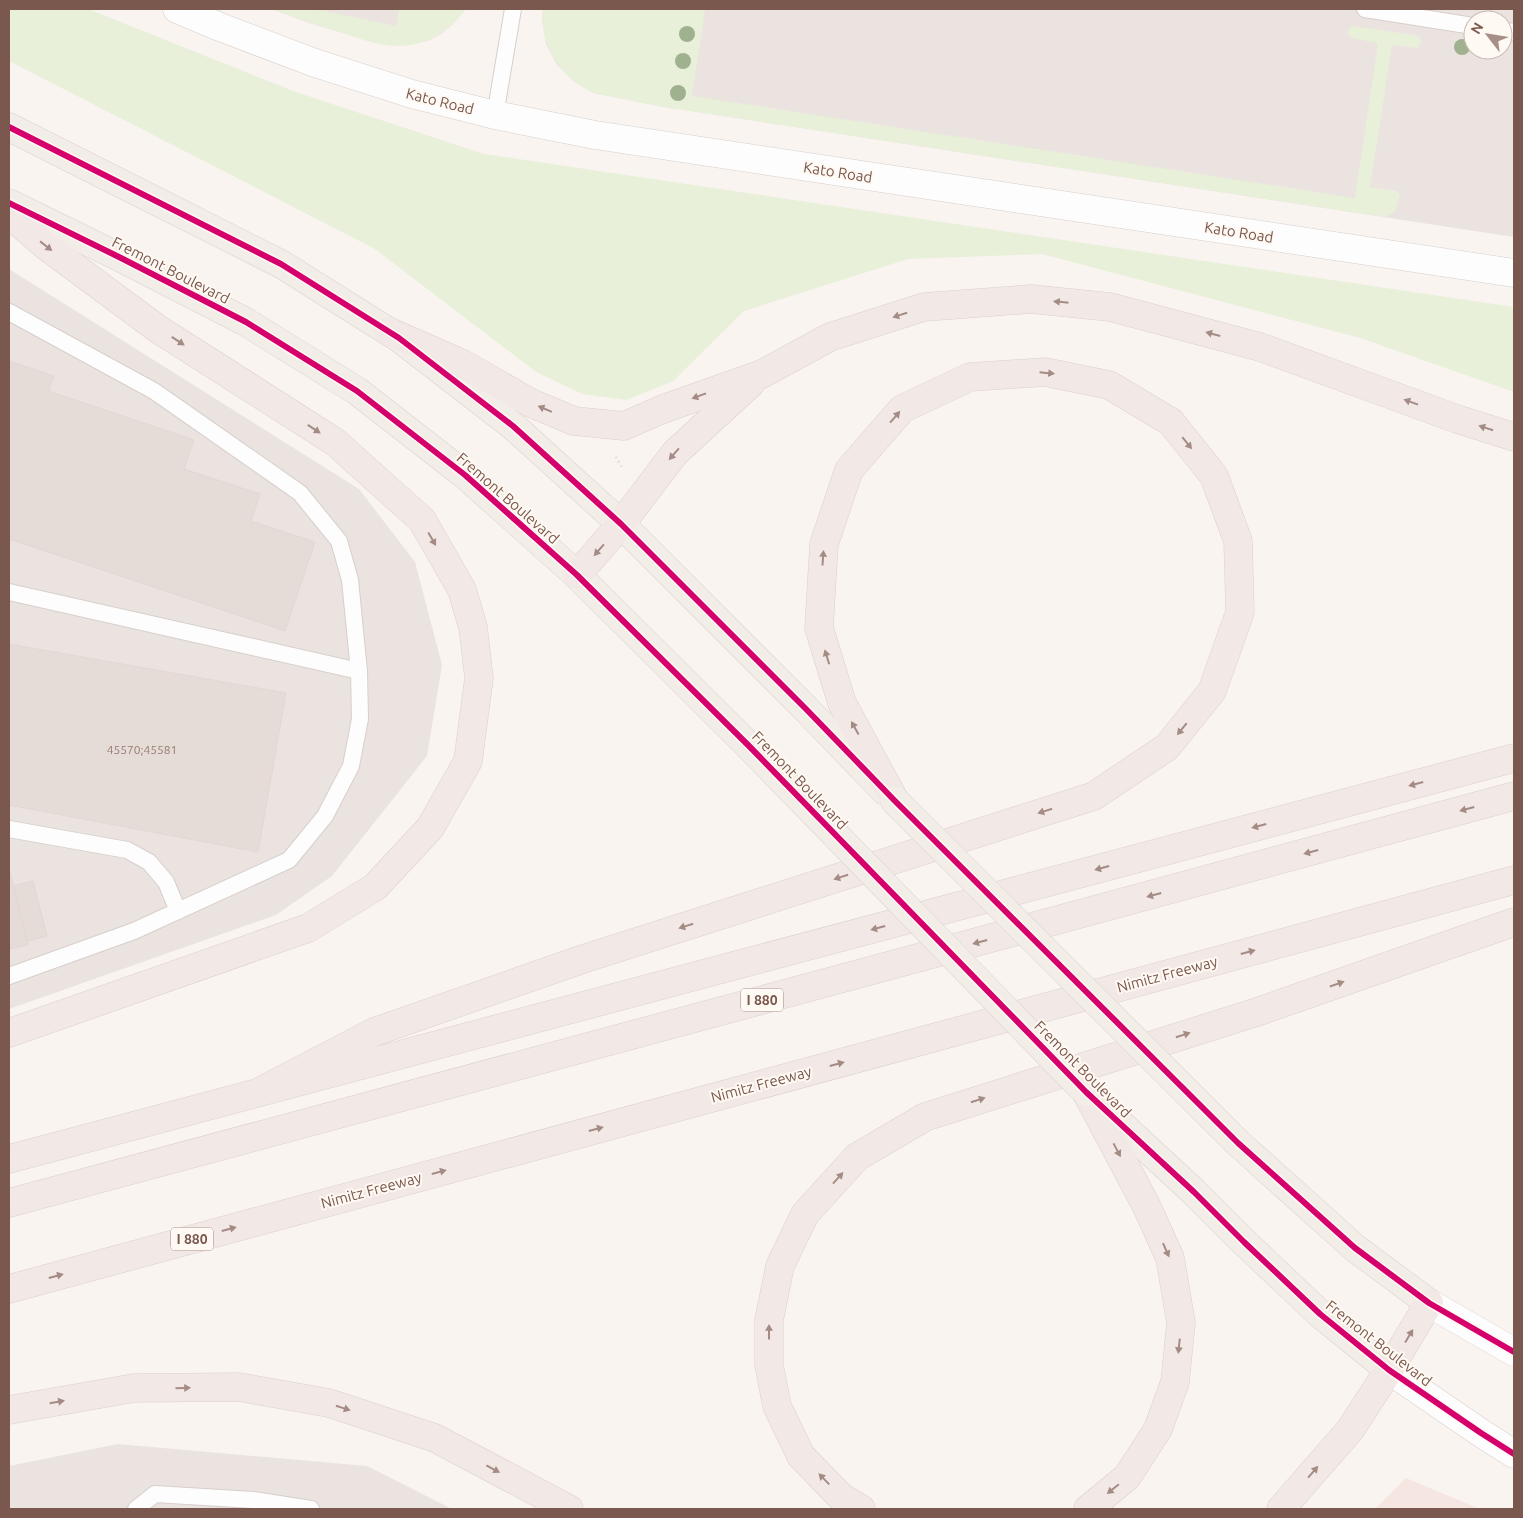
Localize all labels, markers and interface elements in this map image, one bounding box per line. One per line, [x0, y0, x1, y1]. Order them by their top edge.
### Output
north arrow [1463, 10, 1513, 60]
text: N [1467, 20, 1486, 37]
street label: Kato Road [404, 84, 476, 118]
street label: Kato Road [802, 158, 874, 186]
street label: Kato Road [1203, 218, 1275, 246]
street label: Fremont Boulevard [109, 233, 233, 307]
one-way arrow [39, 240, 52, 251]
one-way arrow [1053, 298, 1069, 306]
one-way arrow [893, 311, 908, 319]
one-way arrow [1206, 330, 1221, 338]
one-way arrow [171, 336, 184, 346]
one-way arrow [1039, 369, 1055, 377]
one-way arrow [692, 393, 707, 400]
one-way arrow [1403, 398, 1418, 406]
one-way arrow [538, 404, 552, 412]
one-way arrow [890, 411, 901, 424]
one-way arrow [307, 424, 321, 434]
one-way arrow [1478, 424, 1493, 431]
one-way arrow [1182, 436, 1193, 449]
one-way arrow [669, 448, 680, 461]
street label: Fremont Boulevard [453, 449, 563, 547]
one-way arrow [428, 532, 437, 545]
one-way arrow [594, 544, 605, 556]
one-way arrow [820, 550, 828, 566]
one-way arrow [823, 649, 831, 664]
one-way arrow [851, 720, 859, 735]
one-way arrow [1177, 722, 1187, 736]
street label: Fremont Boulevard [749, 727, 851, 833]
house number: 45570;45581 [107, 743, 177, 756]
one-way arrow [1409, 781, 1424, 789]
one-way arrow [1460, 805, 1475, 813]
one-way arrow [1038, 808, 1053, 815]
one-way arrow [1252, 822, 1267, 830]
one-way arrow [1303, 848, 1318, 856]
one-way arrow [1095, 864, 1110, 872]
one-way arrow [833, 873, 848, 881]
one-way arrow [1146, 891, 1161, 899]
one-way arrow [678, 923, 693, 931]
one-way arrow [870, 924, 885, 932]
one-way arrow [972, 938, 988, 946]
one-way arrow [1240, 948, 1255, 956]
street label: Nimitz Freeway [1115, 952, 1219, 996]
one-way arrow [1330, 980, 1345, 988]
road number: I 880 [741, 988, 783, 1012]
street label: Fremont Boulevard [1031, 1017, 1135, 1121]
one-way arrow [1175, 1031, 1190, 1038]
one-way arrow [830, 1059, 845, 1067]
street label: Nimitz Freeway [709, 1062, 813, 1106]
one-way arrow [971, 1096, 986, 1104]
one-way arrow [589, 1125, 604, 1133]
one-way arrow [1113, 1143, 1121, 1157]
one-way arrow [432, 1167, 447, 1175]
street label: Nimitz Freeway [319, 1168, 423, 1212]
one-way arrow [832, 1172, 844, 1184]
one-way arrow [222, 1225, 237, 1233]
road number: I 880 [171, 1228, 213, 1250]
one-way arrow [1163, 1243, 1171, 1257]
one-way arrow [48, 1272, 63, 1280]
street label: Fremont Boulevard [1323, 1296, 1435, 1390]
one-way arrow [765, 1324, 773, 1340]
one-way arrow [1405, 1330, 1414, 1343]
one-way arrow [1175, 1338, 1183, 1354]
one-way arrow [175, 1383, 191, 1391]
one-way arrow [49, 1397, 65, 1405]
one-way arrow [336, 1405, 351, 1412]
one-way arrow [486, 1465, 501, 1473]
one-way arrow [1307, 1467, 1319, 1479]
one-way arrow [818, 1473, 830, 1485]
one-way arrow [1107, 1484, 1120, 1495]

